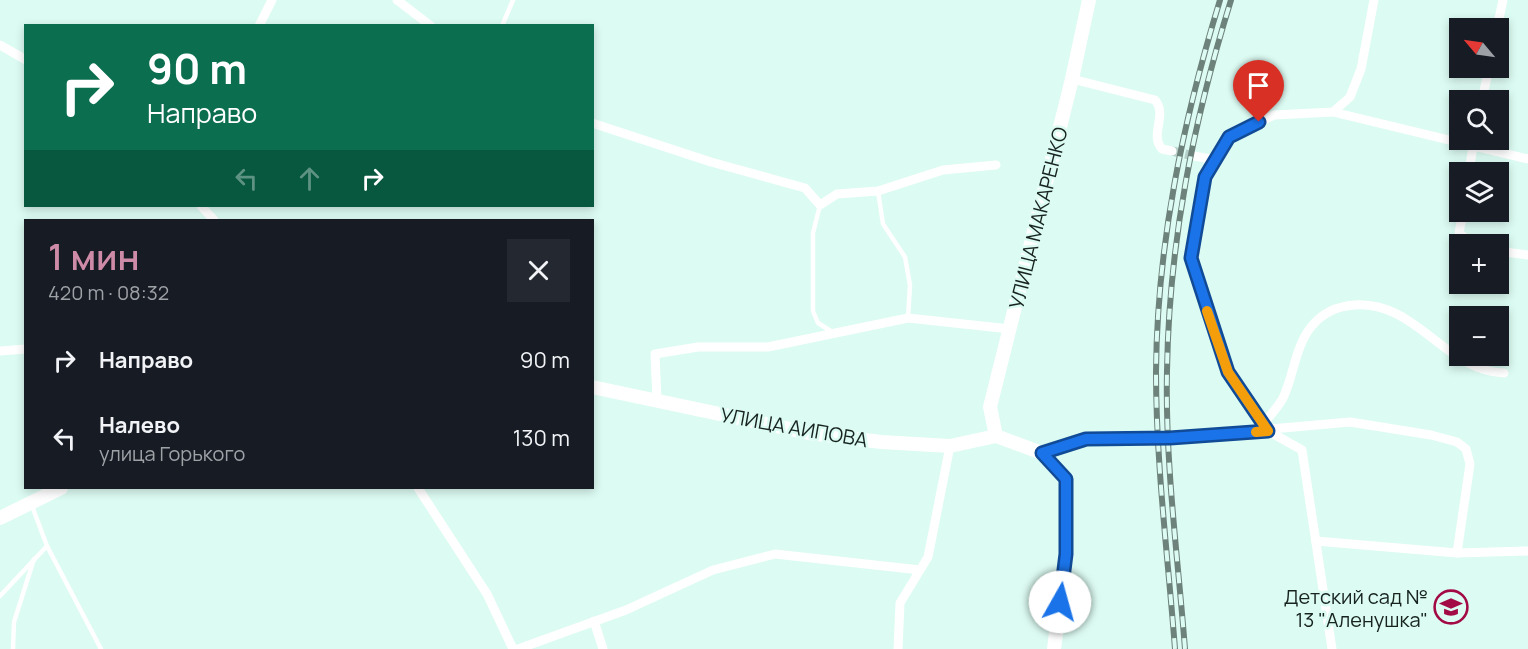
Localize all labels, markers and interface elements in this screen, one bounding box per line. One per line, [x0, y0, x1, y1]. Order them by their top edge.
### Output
north arrow [1449, 18, 1509, 78]
map controls [1449, 18, 1509, 366]
text: 90 m [147, 39, 247, 97]
icon: right [48, 48, 126, 126]
pin [1233, 60, 1284, 122]
icon: arrive [1242, 69, 1275, 102]
button: search [1449, 90, 1509, 150]
text: Направо [147, 94, 257, 131]
street label: УЛИЦА МАКАРЕНКО [1002, 124, 1074, 312]
icon: left [230, 162, 263, 195]
icon: ahead [293, 162, 326, 195]
icon: right [356, 162, 389, 195]
button: layers [1449, 162, 1509, 222]
text: 1 мин [48, 232, 140, 281]
button: + [1449, 234, 1509, 294]
button: close [507, 239, 570, 302]
text: 420 m · 08:32 [48, 279, 169, 306]
button: − [1449, 306, 1509, 366]
icon: right [48, 344, 81, 377]
text: Направо [99, 345, 193, 375]
text: 90 m [520, 345, 570, 375]
street label: УЛИЦА АИПОВА [718, 401, 870, 453]
text: Налево [99, 410, 180, 440]
icon: left [48, 422, 81, 455]
text: 130 m [513, 423, 570, 453]
text: улица Горького [99, 440, 245, 467]
position arrow [1028, 570, 1092, 634]
place label: Детский сад № 13 "Аленушка" [1284, 583, 1428, 633]
school or university icon: Детский сад № 13 "Аленушка" [1433, 589, 1469, 625]

